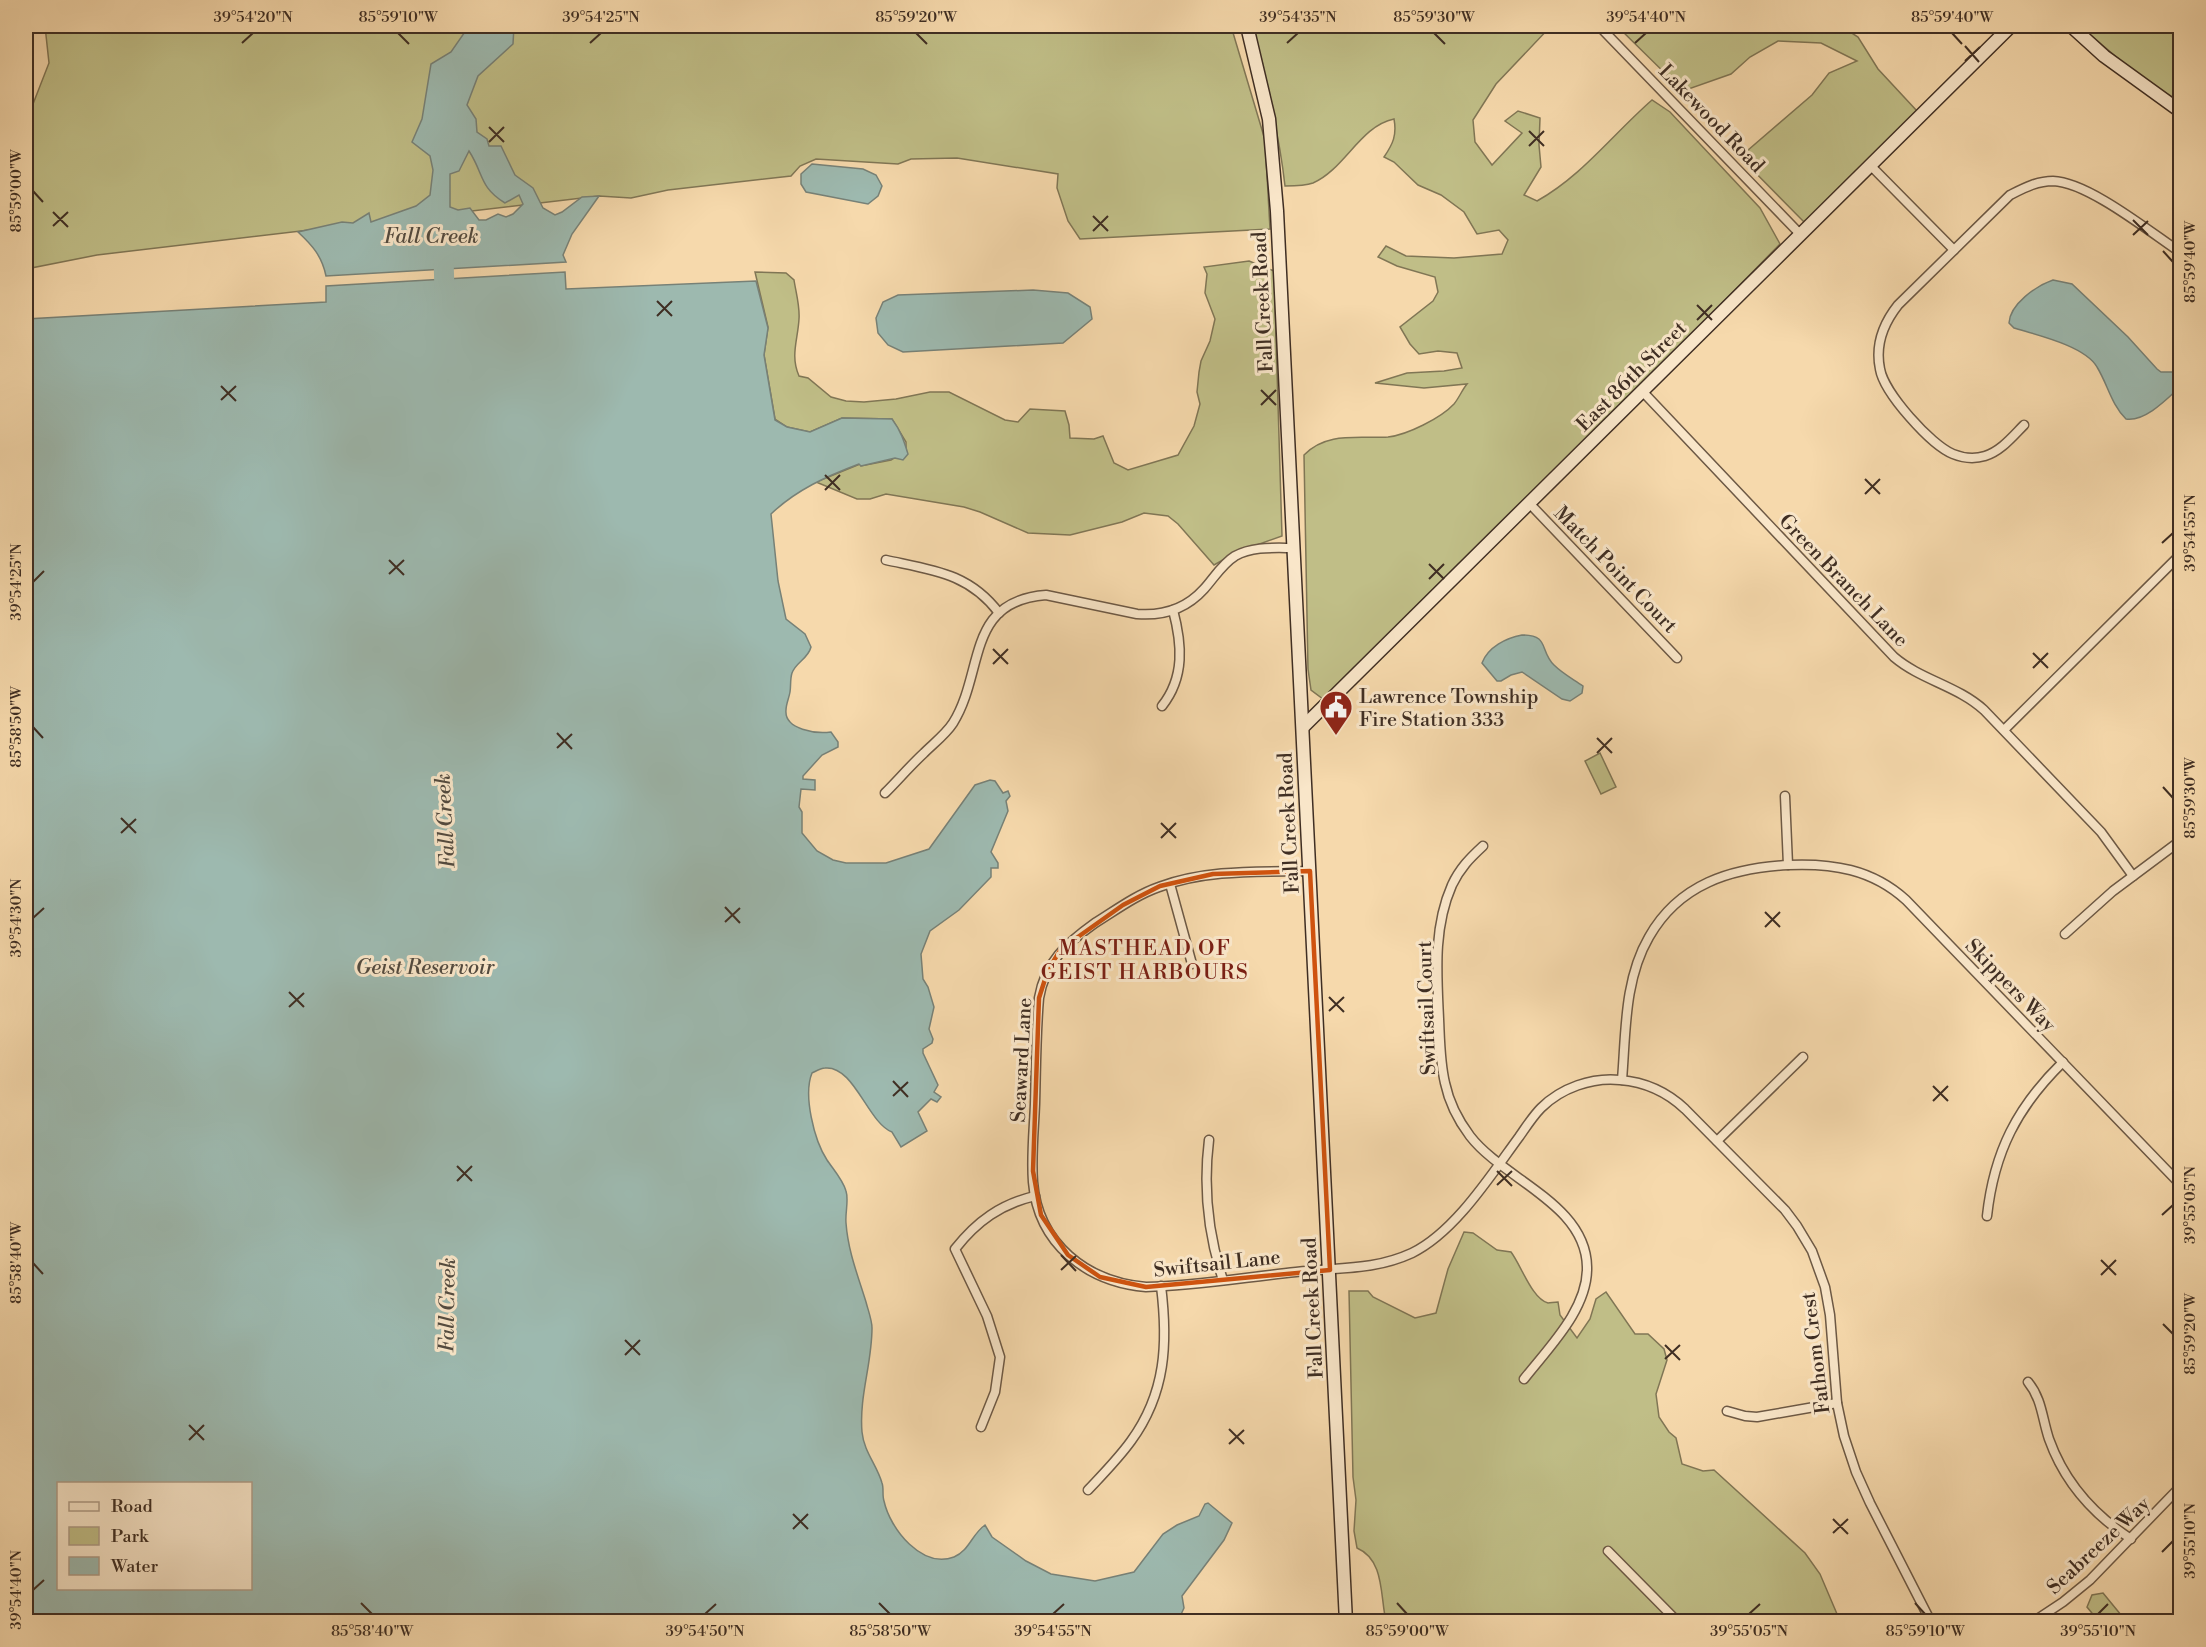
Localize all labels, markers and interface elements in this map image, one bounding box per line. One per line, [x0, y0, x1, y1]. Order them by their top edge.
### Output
text: 39°54'20"N [213, 8, 293, 27]
text: 85°59'10"W [358, 8, 438, 27]
text: 39°54'25"N [562, 8, 640, 27]
text: 85°59'20"W [875, 8, 957, 27]
text: 39°54'35"N [1259, 8, 1337, 27]
text: 85°59'30"W [1393, 8, 1475, 27]
text: 39°54'40"N [1606, 8, 1686, 27]
text: 85°59'40"W [1911, 8, 1993, 27]
street label: Lakewood Road [1653, 59, 1770, 179]
text: 85°59'00"W [7, 149, 26, 233]
text: 85°59'40"W [2181, 221, 2200, 303]
water label: Fall Creek [384, 224, 478, 250]
street label: Fall Creek Road [1247, 230, 1280, 373]
street label: East 86th Street [1572, 317, 1693, 438]
text: 39°54'55"N [2181, 494, 2200, 572]
street label: Match Point Court [1548, 501, 1682, 639]
street label: Green Branch Lane [1773, 509, 1913, 653]
text: 39°54'25"N [7, 543, 26, 621]
place label: Lawrence Township Fire Station 333 [1359, 685, 1538, 733]
text: 85°58'50"W [7, 686, 26, 768]
public building icon: Lawrence Township Fire Station 333 [1318, 689, 1354, 736]
street label: Fall Creek Road [1273, 751, 1306, 894]
text: 85°59'30"W [2181, 757, 2200, 839]
water label: Fall Creek [431, 773, 461, 869]
text: 39°54'30"N [7, 879, 26, 957]
street label: Skippers Way [1959, 934, 2061, 1038]
district label: MASTHEAD OF GEIST HARBOURS [1041, 936, 1249, 986]
street label: Swiftsail Court [1413, 940, 1442, 1076]
water label: Geist Reservoir [355, 955, 496, 981]
street label: Seaward Lane [1007, 997, 1038, 1123]
text: 39°55'05"N [2181, 1166, 2200, 1244]
text: 85°58'40"W [7, 1222, 26, 1304]
street label: Fall Creek Road [1297, 1236, 1330, 1379]
street label: Swiftsail Lane [1152, 1245, 1282, 1284]
water label: Fall Creek [434, 1257, 462, 1353]
street label: Fathom Crest [1797, 1291, 1836, 1415]
text: 85°59'20"W [2181, 1293, 2200, 1375]
legend [57, 1482, 252, 1590]
street label: Seabreeze Way [2042, 1492, 2156, 1600]
text: Road [111, 1495, 154, 1518]
text: 39°55'10"N [2181, 1503, 2200, 1579]
text: Park [111, 1525, 150, 1548]
text: 39°54'40"N [7, 1550, 26, 1630]
text: Water [110, 1555, 159, 1578]
text: 85°58'40"W [331, 1622, 413, 1641]
text: 39°54'50"N [666, 1622, 744, 1641]
text: 85°58'50"W [849, 1622, 931, 1641]
text: 39°54'55"N [1014, 1622, 1092, 1641]
text: 85°59'00"W [1365, 1622, 1449, 1641]
text: 39°55'05"N [1710, 1622, 1788, 1641]
text: 85°59'10"W [1885, 1622, 1965, 1641]
text: 39°55'10"N [2060, 1622, 2136, 1641]

